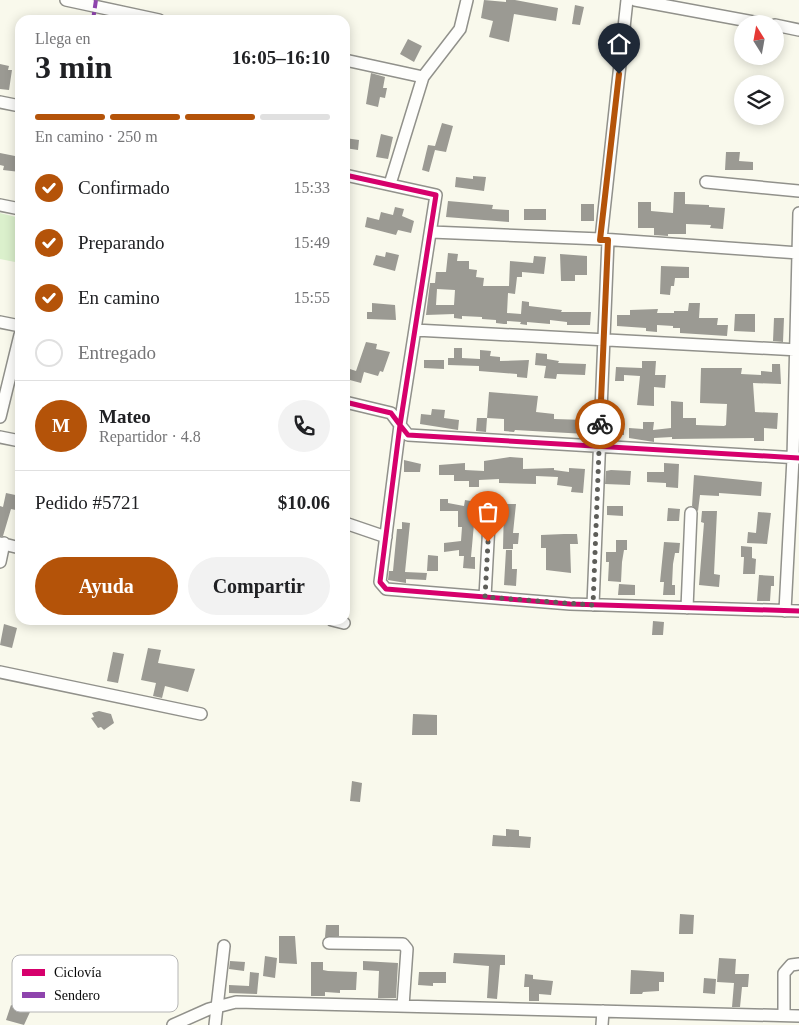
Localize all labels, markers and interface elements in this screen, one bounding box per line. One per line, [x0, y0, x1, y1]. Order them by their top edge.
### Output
north arrow [734, 15, 784, 65]
map controls [734, 15, 784, 125]
pin [598, 23, 640, 74]
text: Llega en [35, 30, 91, 47]
icon: home [605, 30, 633, 58]
text: 16:05–16:10 [232, 47, 330, 68]
text: 3 min [35, 49, 112, 85]
button: layers [734, 75, 784, 125]
text: En camino · 250 m [35, 128, 158, 145]
icon: check [35, 174, 63, 202]
text: Confirmado [78, 177, 170, 198]
text: 15:33 [294, 179, 330, 196]
icon: check [35, 229, 63, 257]
text: Preparando [78, 232, 165, 253]
text: 15:49 [294, 234, 330, 251]
icon: check [35, 284, 63, 312]
text: En camino [78, 287, 160, 308]
text: 15:55 [294, 289, 330, 306]
text: Entregado [78, 342, 156, 363]
courier [575, 399, 625, 449]
button: phone [278, 400, 330, 452]
text: Mateo [99, 406, 151, 427]
icon: bike [586, 410, 614, 438]
text: M [52, 415, 70, 436]
text: Repartidor · 4.8 [99, 428, 201, 445]
pin [467, 491, 509, 542]
text: Pedido #5721 [35, 492, 140, 513]
text: $10.06 [278, 492, 330, 513]
icon: bag [474, 498, 502, 526]
button: Ayuda [35, 557, 178, 615]
button: Compartir [188, 557, 330, 615]
legend [12, 955, 178, 1012]
text: Ciclovía [54, 965, 102, 980]
text: Sendero [54, 988, 100, 1003]

